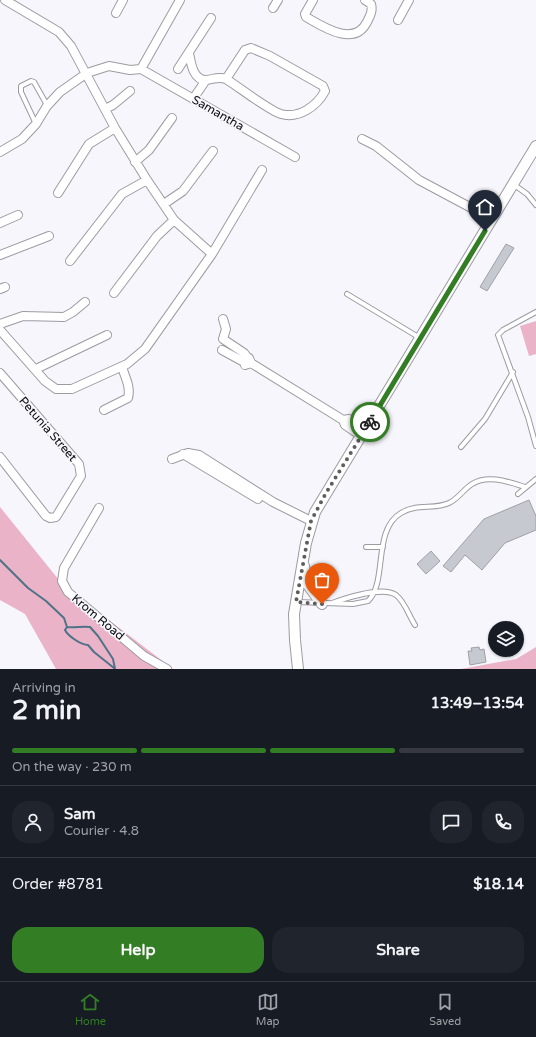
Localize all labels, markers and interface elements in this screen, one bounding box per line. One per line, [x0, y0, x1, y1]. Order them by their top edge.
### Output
street label: Samantha [190, 93, 246, 133]
pin [468, 190, 502, 231]
icon: home [474, 196, 496, 218]
street label: Petunia Street [16, 394, 80, 464]
courier [350, 402, 390, 442]
icon: bike [359, 411, 381, 433]
pin [305, 563, 339, 604]
icon: bag [311, 569, 333, 591]
street label: Krom Road [69, 591, 127, 643]
map controls [488, 621, 524, 657]
button: layers [488, 621, 524, 657]
text: Arriving in [12, 680, 76, 696]
text: 13:49–13:54 [431, 694, 524, 712]
text: 2 min [12, 695, 81, 726]
text: On the way · 230 m [12, 759, 132, 775]
button: person [12, 801, 54, 843]
button: chat [430, 801, 472, 843]
button: phone [482, 801, 524, 843]
text: Sam [64, 805, 95, 823]
text: Courier · 4.8 [64, 823, 139, 839]
text: Order #8781 [12, 875, 104, 893]
text: $18.14 [473, 875, 524, 893]
button: Help [12, 927, 264, 973]
button: Share [272, 927, 524, 973]
tab: Home [75, 991, 106, 1028]
tab: Map [256, 991, 280, 1028]
tab: Saved [429, 991, 461, 1028]

